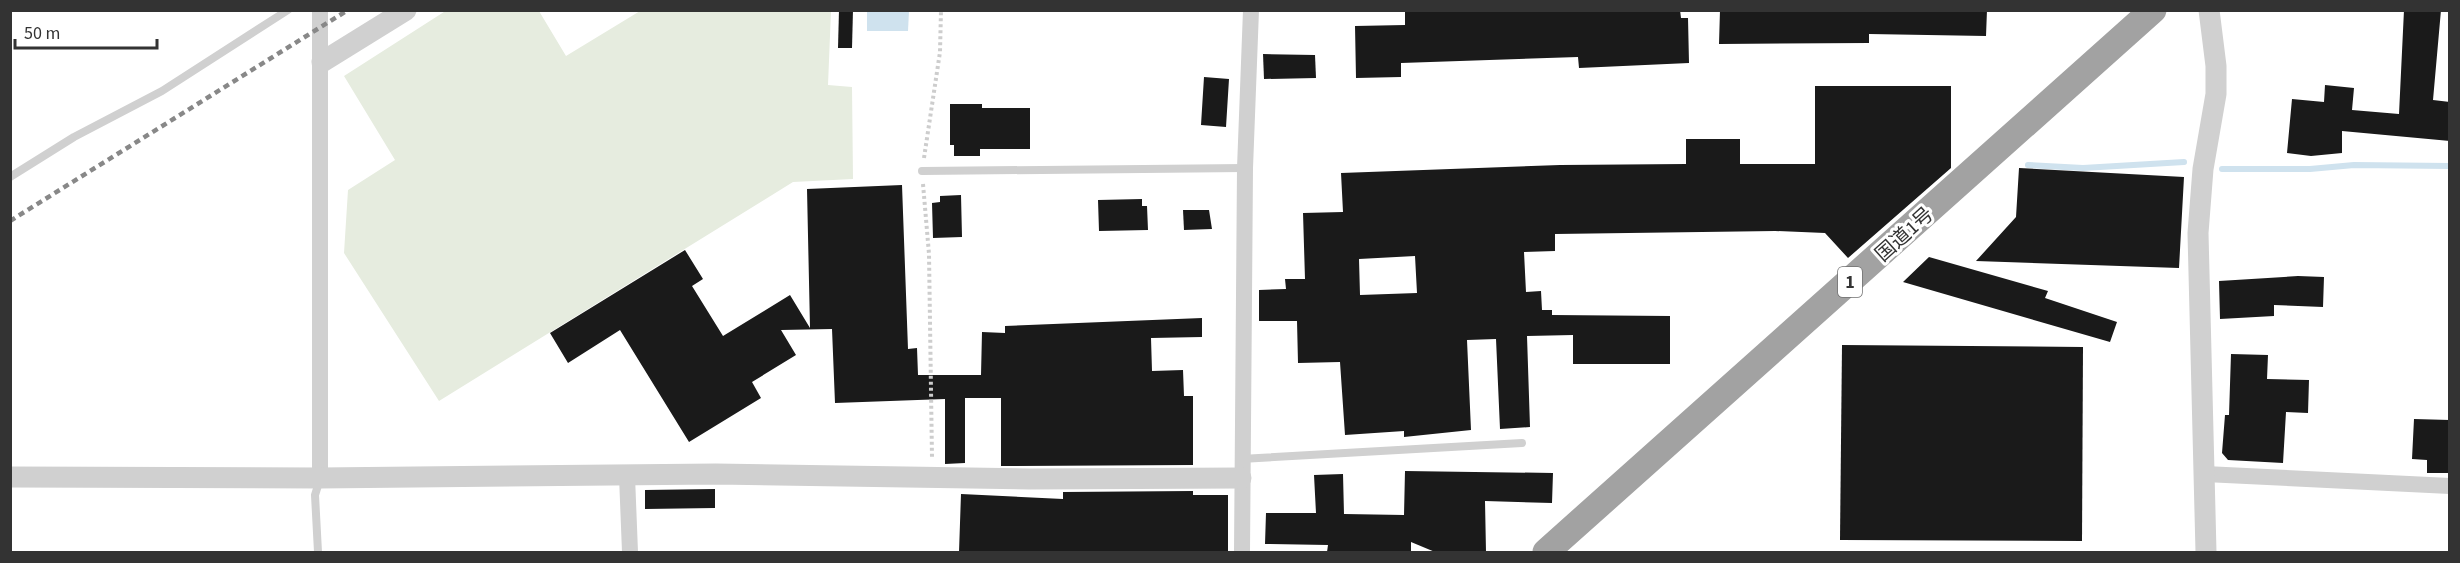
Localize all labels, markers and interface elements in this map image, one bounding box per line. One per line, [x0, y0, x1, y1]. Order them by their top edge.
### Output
scale bar [15, 12, 158, 50]
text: 50 m [24, 21, 60, 46]
street label: 国道1号 [1869, 201, 1940, 269]
road number: 1 [1838, 267, 1862, 297]

